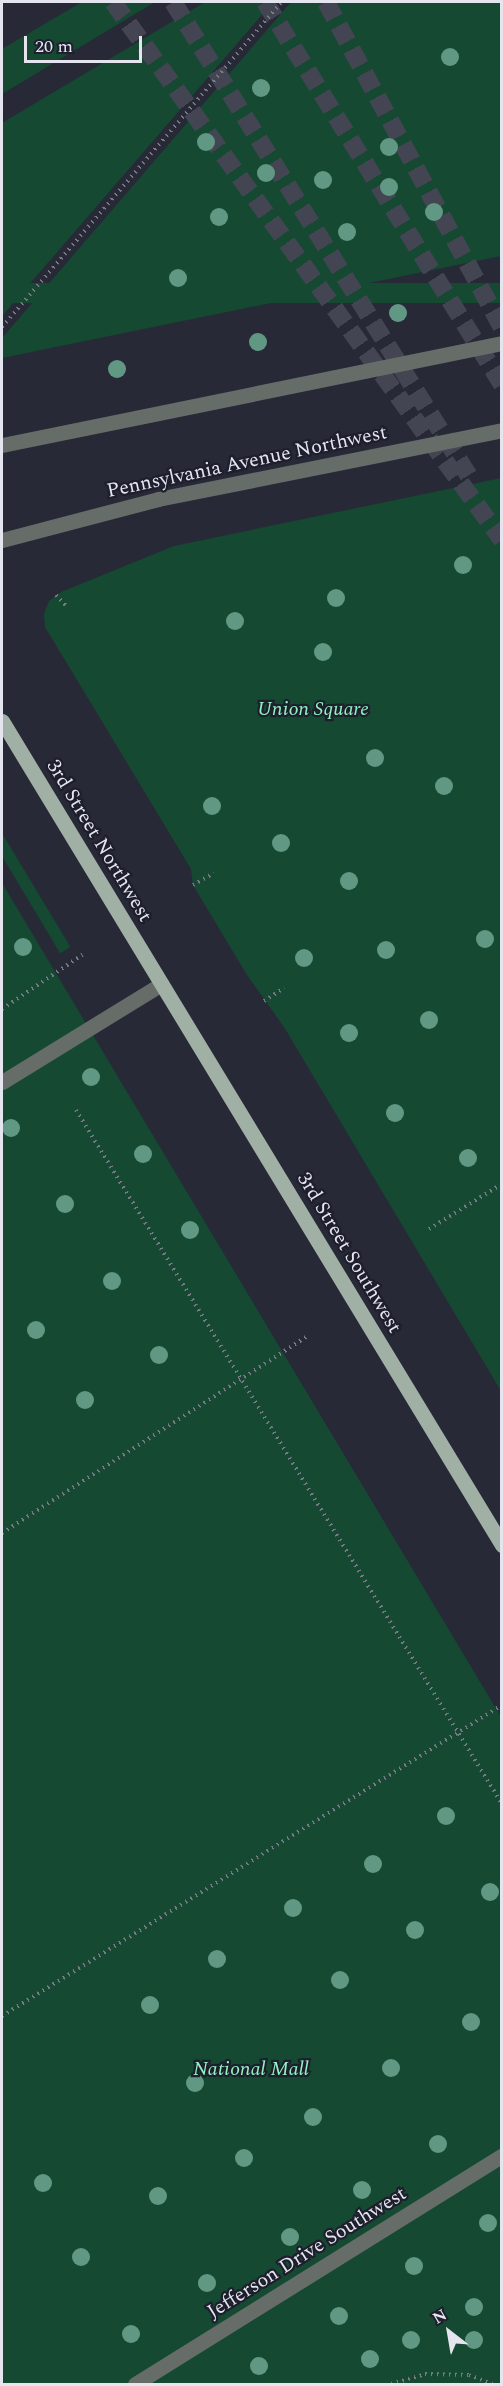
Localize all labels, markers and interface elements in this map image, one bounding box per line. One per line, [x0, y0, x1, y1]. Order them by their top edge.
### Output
scale bar [27, 24, 146, 62]
text: 20 m [35, 33, 73, 60]
street label: Pennsylvania Avenue Northwest [105, 421, 389, 503]
park label: Union Square [257, 697, 369, 721]
street label: 3rd Street Northwest [41, 755, 157, 927]
street label: 3rd Street Southwest [291, 1168, 407, 1338]
park label: National Mall [193, 2057, 309, 2081]
street label: Jefferson Drive Southwest [203, 2182, 411, 2324]
north arrow [419, 2302, 479, 2362]
text: N [428, 2303, 452, 2330]

